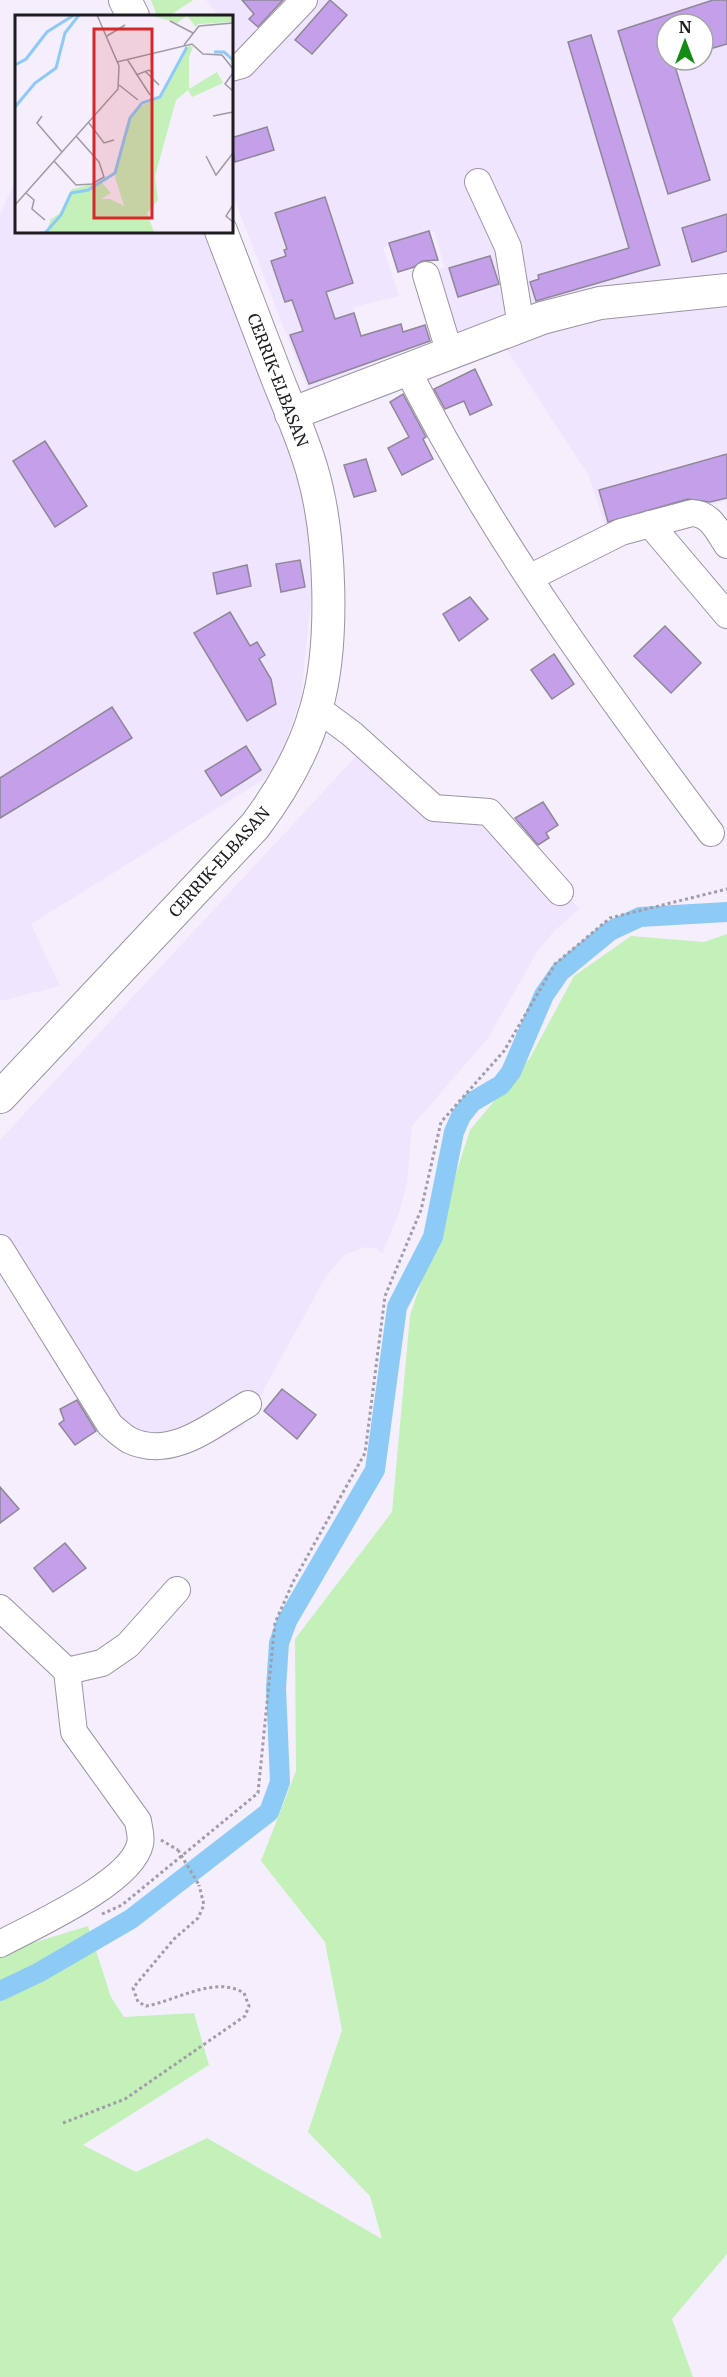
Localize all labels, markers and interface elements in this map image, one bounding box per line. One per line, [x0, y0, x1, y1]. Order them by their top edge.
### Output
north arrow [655, 12, 715, 72]
inset map [15, 15, 232, 232]
text: N [679, 17, 692, 37]
street label: CERRIK-ELBASAN [243, 311, 313, 450]
street label: CERRIK-ELBASAN [164, 802, 274, 921]

